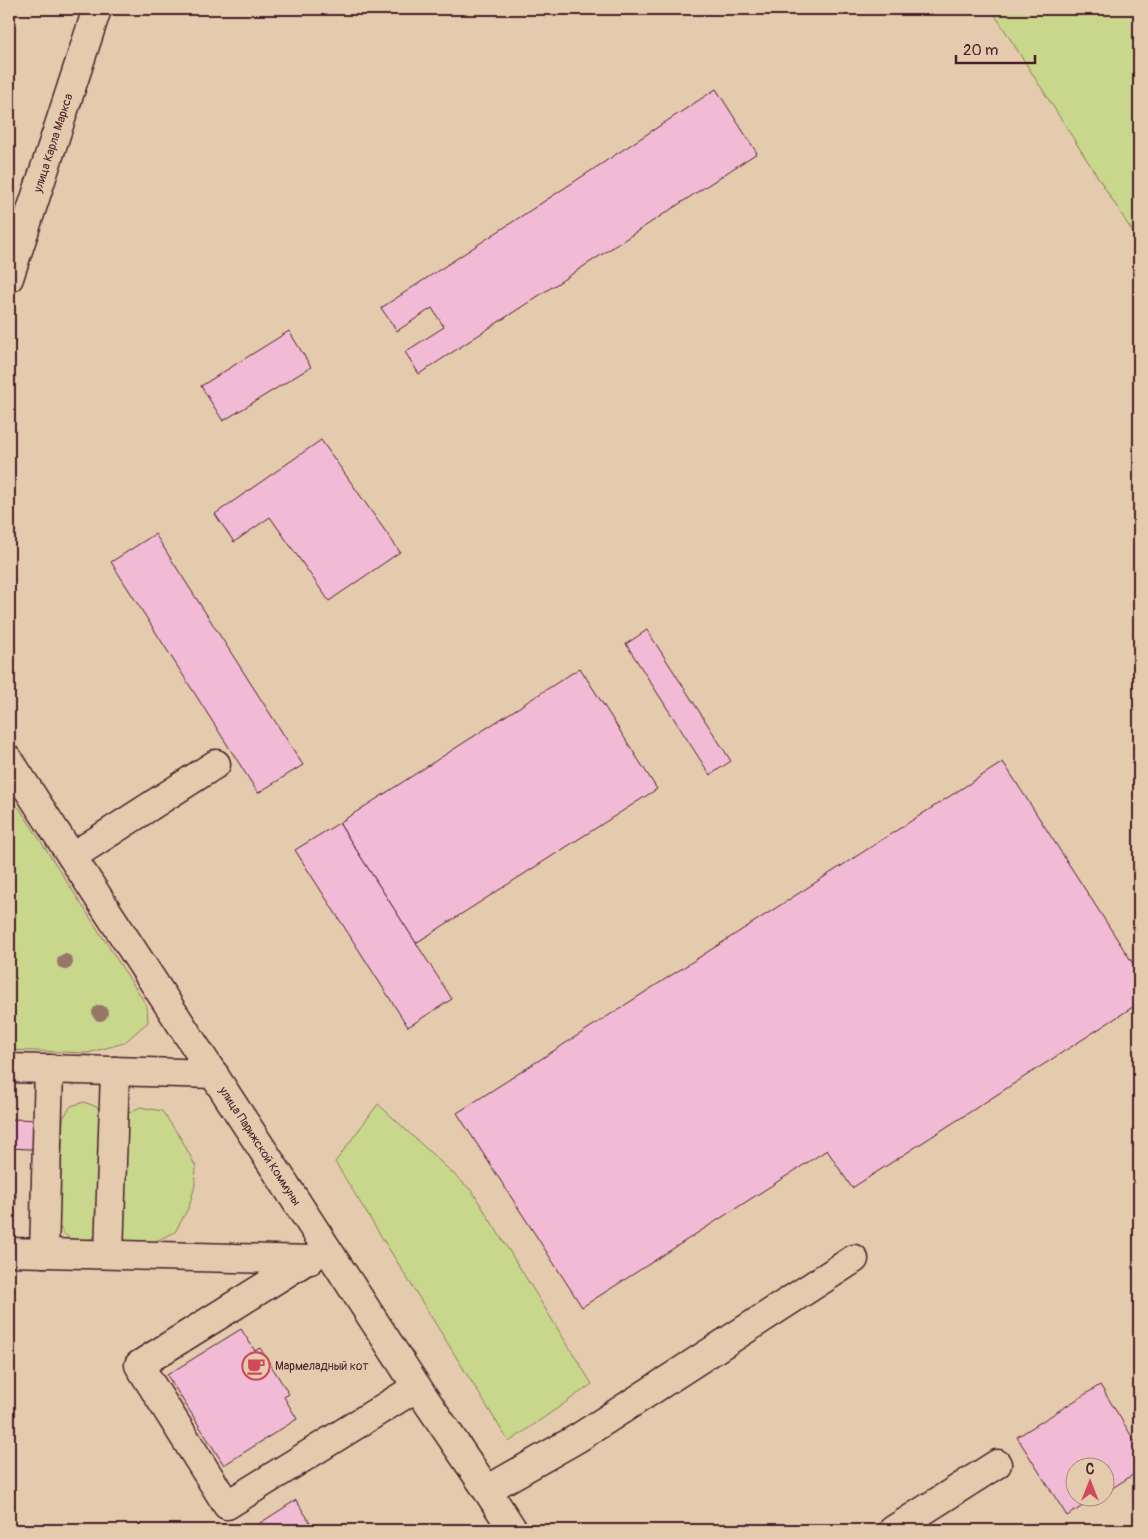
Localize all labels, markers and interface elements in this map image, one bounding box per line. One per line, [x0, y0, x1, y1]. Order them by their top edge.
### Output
scale bar [956, 32, 1034, 64]
text: 20 m [963, 41, 998, 60]
street label: улица Карла Маркса [30, 92, 77, 195]
street label: улица Парижской Коммуны [215, 1083, 304, 1209]
cafe icon: Мармеладный кот [241, 1351, 271, 1381]
place label: Мармеладный кот [275, 1359, 369, 1374]
north arrow [1066, 1456, 1116, 1506]
text: С [1086, 1461, 1095, 1478]

